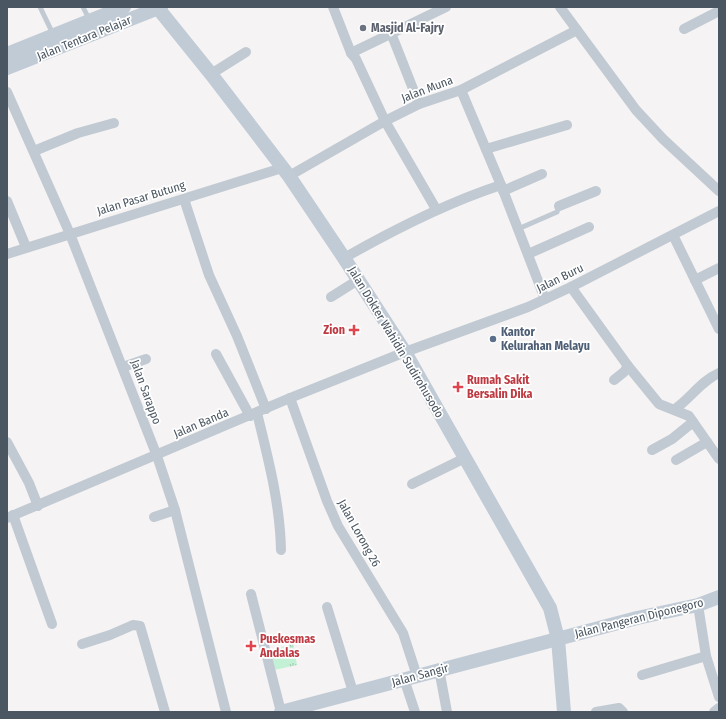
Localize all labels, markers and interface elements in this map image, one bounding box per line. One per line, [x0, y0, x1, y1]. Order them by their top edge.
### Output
street label: Jalan Tentara Pelajar [35, 12, 134, 63]
place label: Masjid Al-Fajry [371, 21, 444, 35]
marker: Masjid Al-Fajry [358, 23, 368, 33]
street label: Jalan Muna [399, 73, 455, 105]
street label: Jalan Pasar Butung [95, 178, 187, 218]
street label: Jalan Buru [534, 261, 586, 295]
street label: Jalan Dokter Wahidin Sudirohusodo [345, 264, 447, 420]
place label: Zion [323, 323, 345, 337]
marker: Zion [348, 324, 360, 336]
place label: Kantor Kelurahan Melayu [501, 325, 590, 353]
marker: Kantor Kelurahan Melayu [488, 334, 498, 344]
street label: Jalan Sarappo [128, 358, 164, 426]
place label: Rumah Sakit Bersalin Dika [467, 373, 532, 401]
marker: Rumah Sakit Bersalin Dika [452, 381, 464, 393]
street label: Jalan Banda [171, 405, 231, 441]
street label: Jalan Lorong 26 [335, 497, 383, 569]
street label: Jalan Pangeran Diponegoro [573, 595, 705, 641]
place label: Puskesmas Andalas [259, 632, 316, 660]
marker: Puskesmas Andalas [245, 640, 257, 652]
street label: Jalan Sangir [390, 661, 451, 689]

